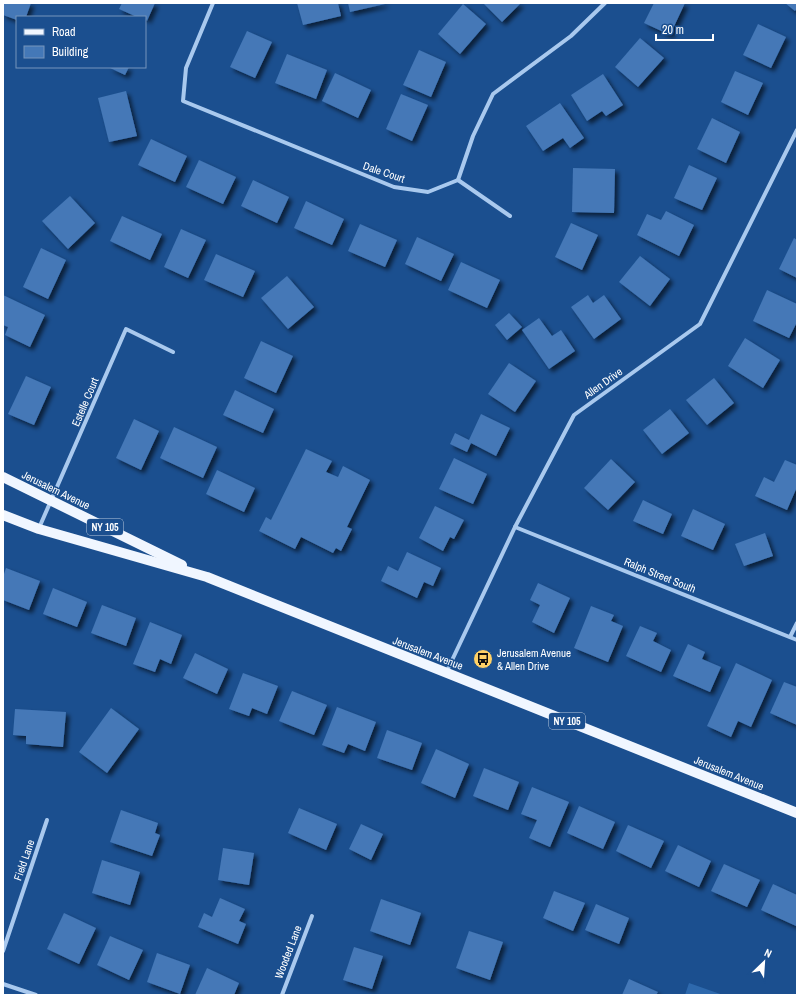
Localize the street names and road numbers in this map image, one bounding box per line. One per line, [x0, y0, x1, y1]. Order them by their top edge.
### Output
street label: Dale Court [361, 158, 407, 186]
street label: Allen Drive [580, 364, 625, 402]
street label: Estelle Court [68, 375, 102, 429]
street label: Jerusalem Avenue [20, 467, 92, 513]
road number: NY 105 [87, 519, 123, 535]
street label: Ralph Street South [622, 554, 698, 596]
street label: Jerusalem Avenue [391, 633, 465, 673]
road number: NY 105 [549, 713, 585, 729]
street label: Jerusalem Avenue [692, 753, 766, 793]
street label: Field Lane [10, 838, 38, 882]
street label: Wooded Lane [271, 923, 305, 981]

